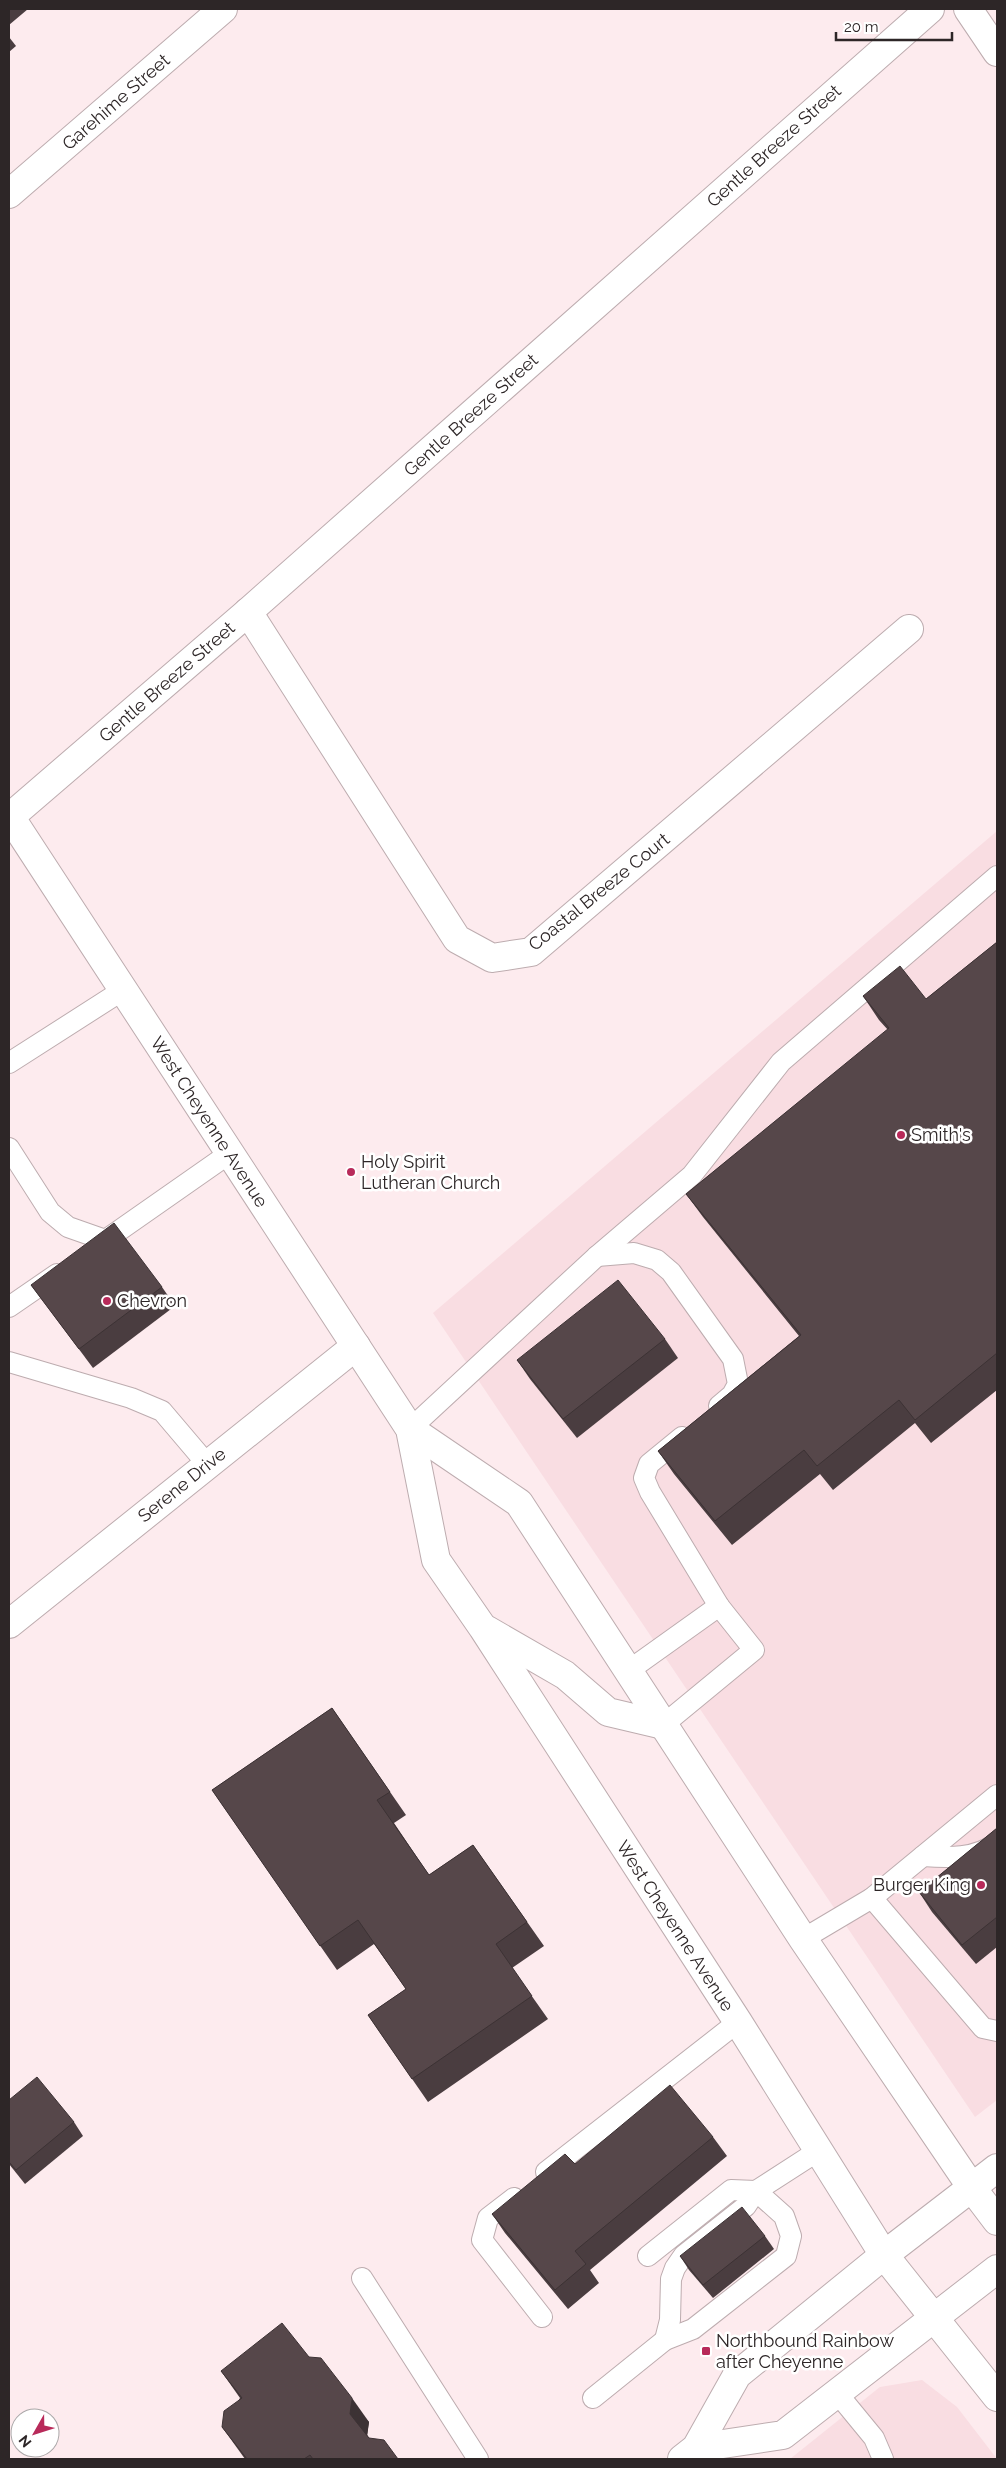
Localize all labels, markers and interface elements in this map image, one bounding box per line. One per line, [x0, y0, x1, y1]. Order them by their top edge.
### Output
scale bar [836, 10, 952, 42]
text: 20 m [844, 18, 879, 36]
street label: Garehime Street [58, 49, 174, 154]
street label: Gentle Breeze Street [702, 80, 845, 211]
street label: Gentle Breeze Street [399, 349, 542, 480]
street label: Gentle Breeze Street [95, 617, 239, 746]
street label: Coastal Breeze Court [524, 828, 673, 955]
street label: West Cheyenne Avenue [146, 1032, 273, 1211]
place label: Smith's [911, 1124, 971, 1145]
marker: Smith's [895, 1129, 907, 1141]
place label: Holy Spirit Lutheran Church [361, 1151, 500, 1193]
marker: Holy Spirit Lutheran Church [345, 1166, 357, 1178]
place label: Chevron [117, 1290, 187, 1311]
marker: Chevron [101, 1295, 113, 1307]
street label: Serene Drive [134, 1443, 230, 1526]
street label: West Cheyenne Avenue [612, 1836, 739, 2015]
place label: Burger King [873, 1874, 971, 1895]
marker: Burger King [975, 1879, 987, 1891]
place label: Northbound Rainbow after Cheyenne [716, 2330, 894, 2372]
marker: Northbound Rainbow after Cheyenne [700, 2345, 712, 2357]
north arrow [10, 2408, 60, 2458]
text: N [15, 2432, 34, 2450]

